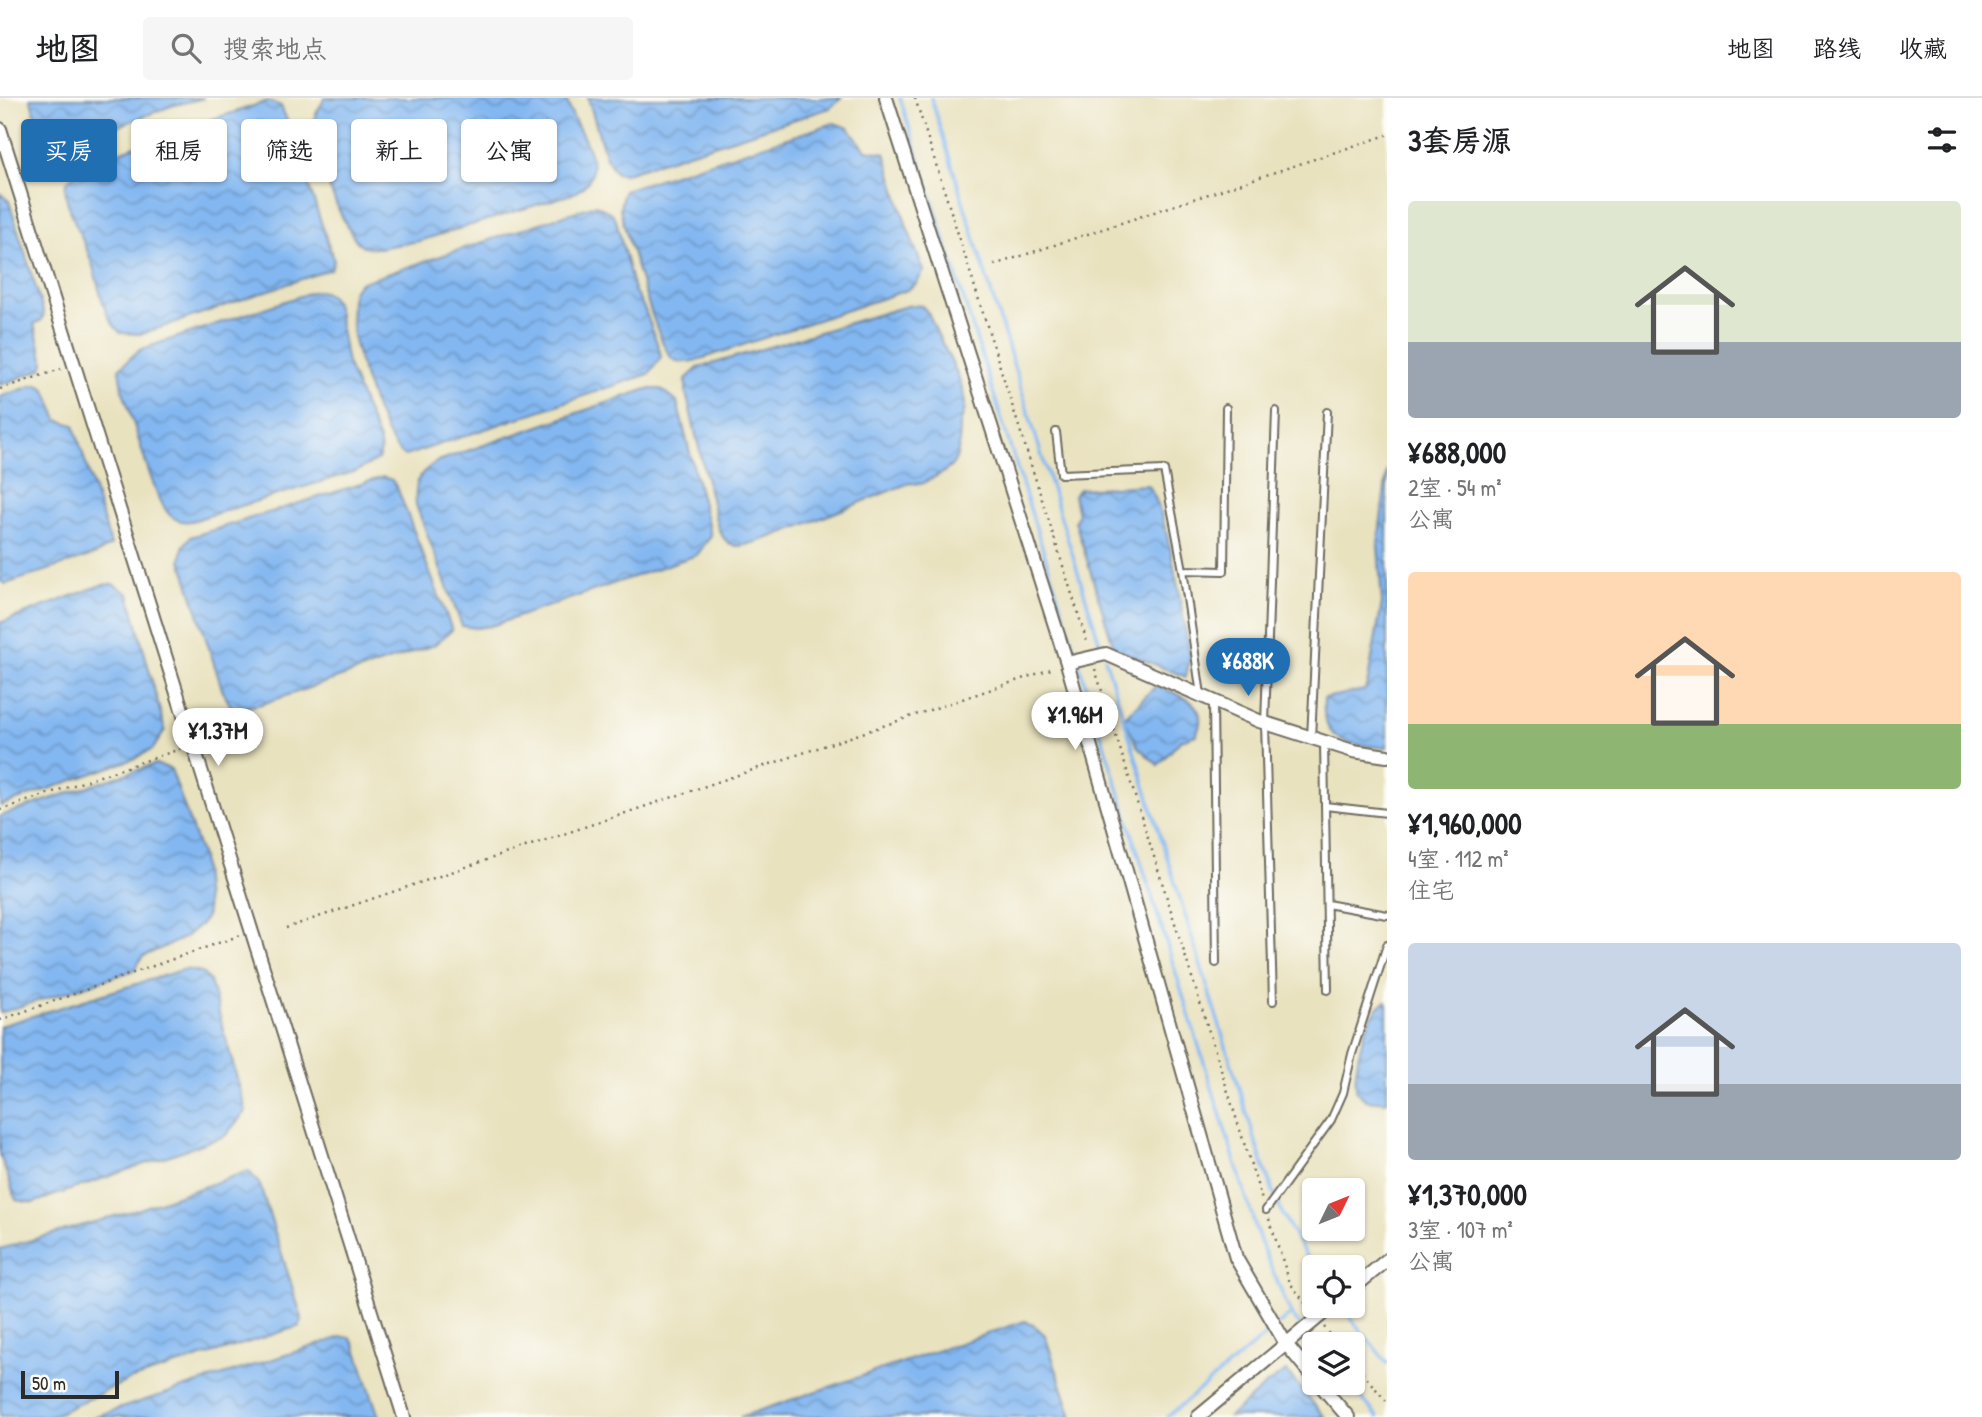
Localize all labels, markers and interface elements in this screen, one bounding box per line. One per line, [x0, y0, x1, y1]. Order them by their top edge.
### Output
search box [143, 17, 633, 80]
text: 地图 [35, 26, 101, 70]
icon: search [167, 29, 205, 67]
text: 搜索地点 [223, 31, 327, 66]
text: 地图 [1727, 32, 1775, 64]
text: 路线 [1813, 32, 1861, 64]
text: 收藏 [1899, 32, 1947, 64]
chip: 买房 [21, 119, 117, 182]
chip: 租房 [131, 119, 227, 182]
chip: 筛选 [241, 119, 337, 182]
chip: 新上 [351, 119, 447, 182]
chip: 公寓 [461, 119, 557, 182]
text: 3套房源 [1408, 120, 1511, 160]
icon: filters [1923, 121, 1961, 159]
icon: home [1622, 247, 1748, 373]
text: ¥688,000 [1408, 432, 1506, 472]
text: 2室 · 54 m² [1408, 472, 1502, 503]
text: 公寓 [1408, 503, 1454, 534]
icon: home [1622, 618, 1748, 744]
pin: ¥688K [1199, 638, 1297, 698]
text: ¥688K [1222, 645, 1274, 676]
pin: ¥1.96M [1018, 692, 1132, 752]
text: ¥1.96M [1047, 699, 1103, 730]
pin: ¥1.37M [161, 708, 275, 768]
text: ¥1.37M [188, 715, 248, 746]
text: ¥1,960,000 [1408, 803, 1522, 843]
text: 4室 · 112 m² [1408, 843, 1509, 874]
text: 住宅 [1408, 874, 1454, 905]
icon: home [1622, 989, 1748, 1115]
text: ¥1,370,000 [1408, 1174, 1527, 1214]
north arrow [1302, 1178, 1365, 1241]
map controls [1302, 1178, 1365, 1395]
text: 3室 · 107 m² [1408, 1214, 1513, 1245]
text: 公寓 [1408, 1245, 1454, 1276]
button: locate [1302, 1255, 1365, 1318]
button: layers [1302, 1332, 1365, 1395]
scale bar [21, 1368, 119, 1400]
text: 50 m [32, 1370, 66, 1396]

